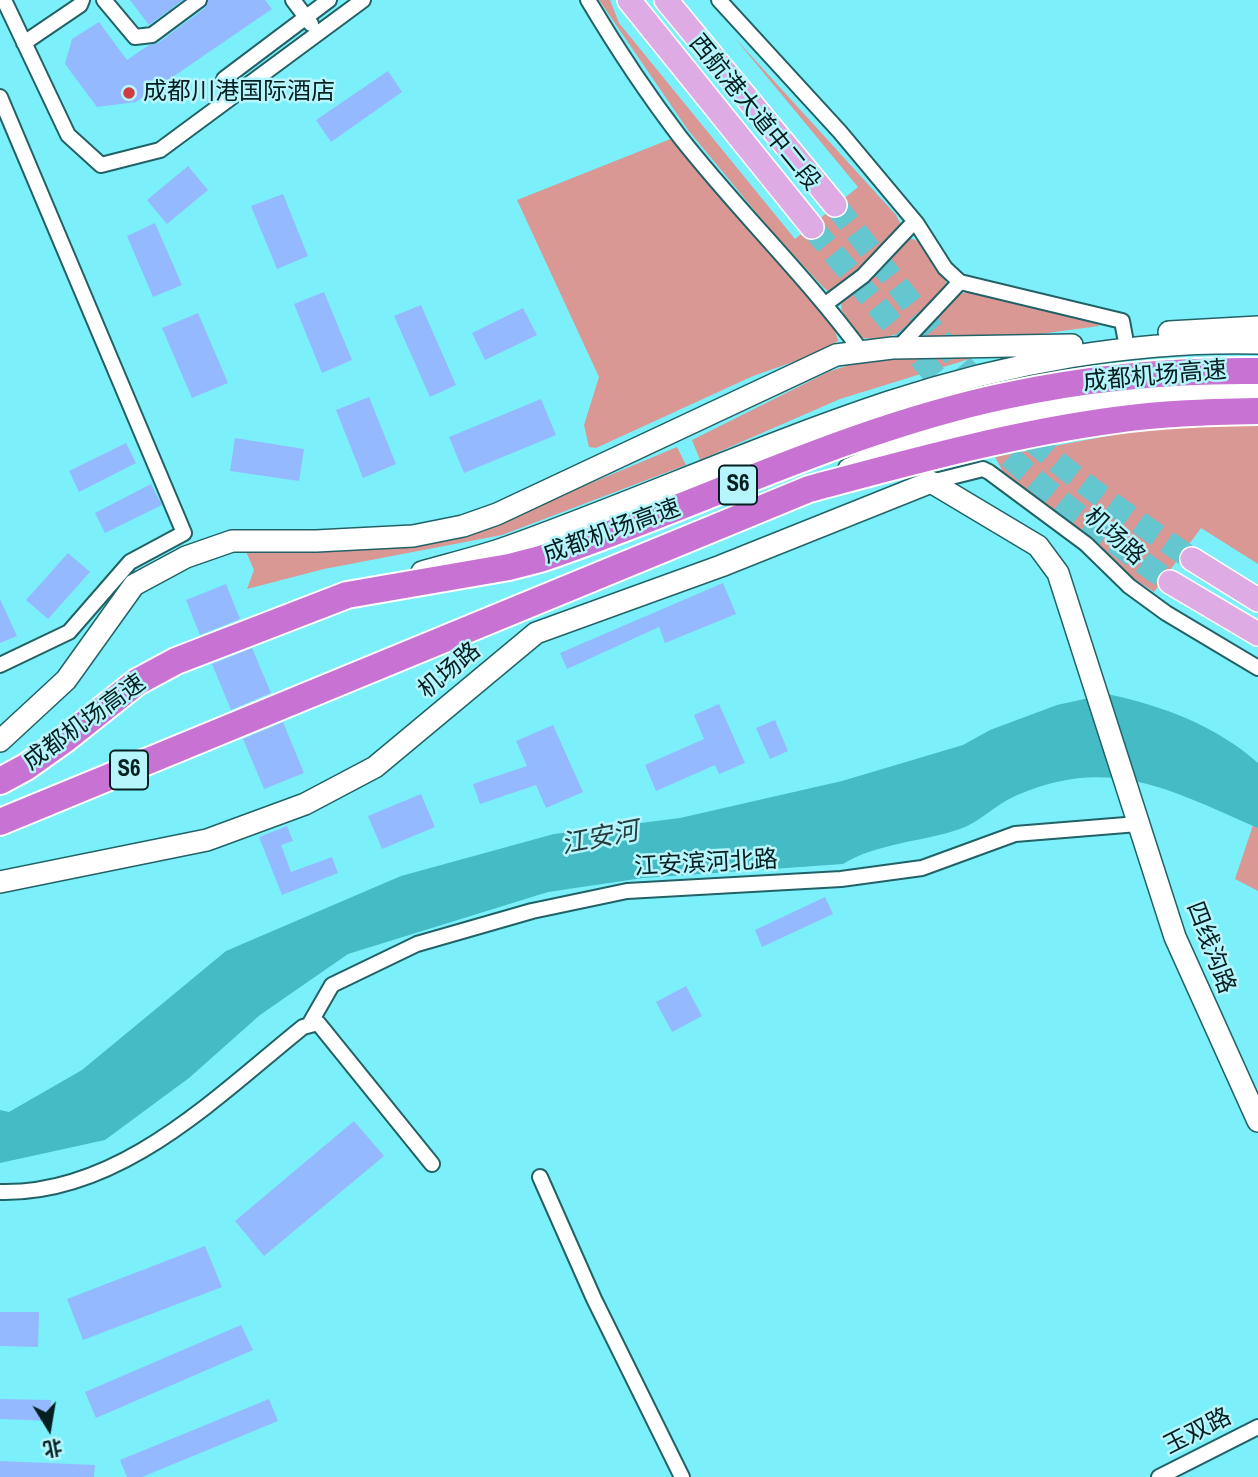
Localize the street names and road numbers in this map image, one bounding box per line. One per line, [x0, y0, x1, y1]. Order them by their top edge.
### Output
street label: 西航港大道中二段 [682, 29, 826, 197]
street label: 成都机场高速 [1082, 356, 1228, 398]
road number: S6 [719, 466, 757, 505]
street label: 成都机场高速 [539, 494, 685, 570]
street label: 机场路 [1078, 502, 1150, 572]
street label: 机场路 [413, 637, 487, 705]
street label: 成都机场高速 [18, 669, 152, 777]
road number: S6 [110, 750, 148, 790]
street label: 江安滨河北路 [633, 846, 779, 882]
street label: 四线沟路 [1179, 898, 1241, 998]
street label: 玉双路 [1159, 1403, 1237, 1461]

